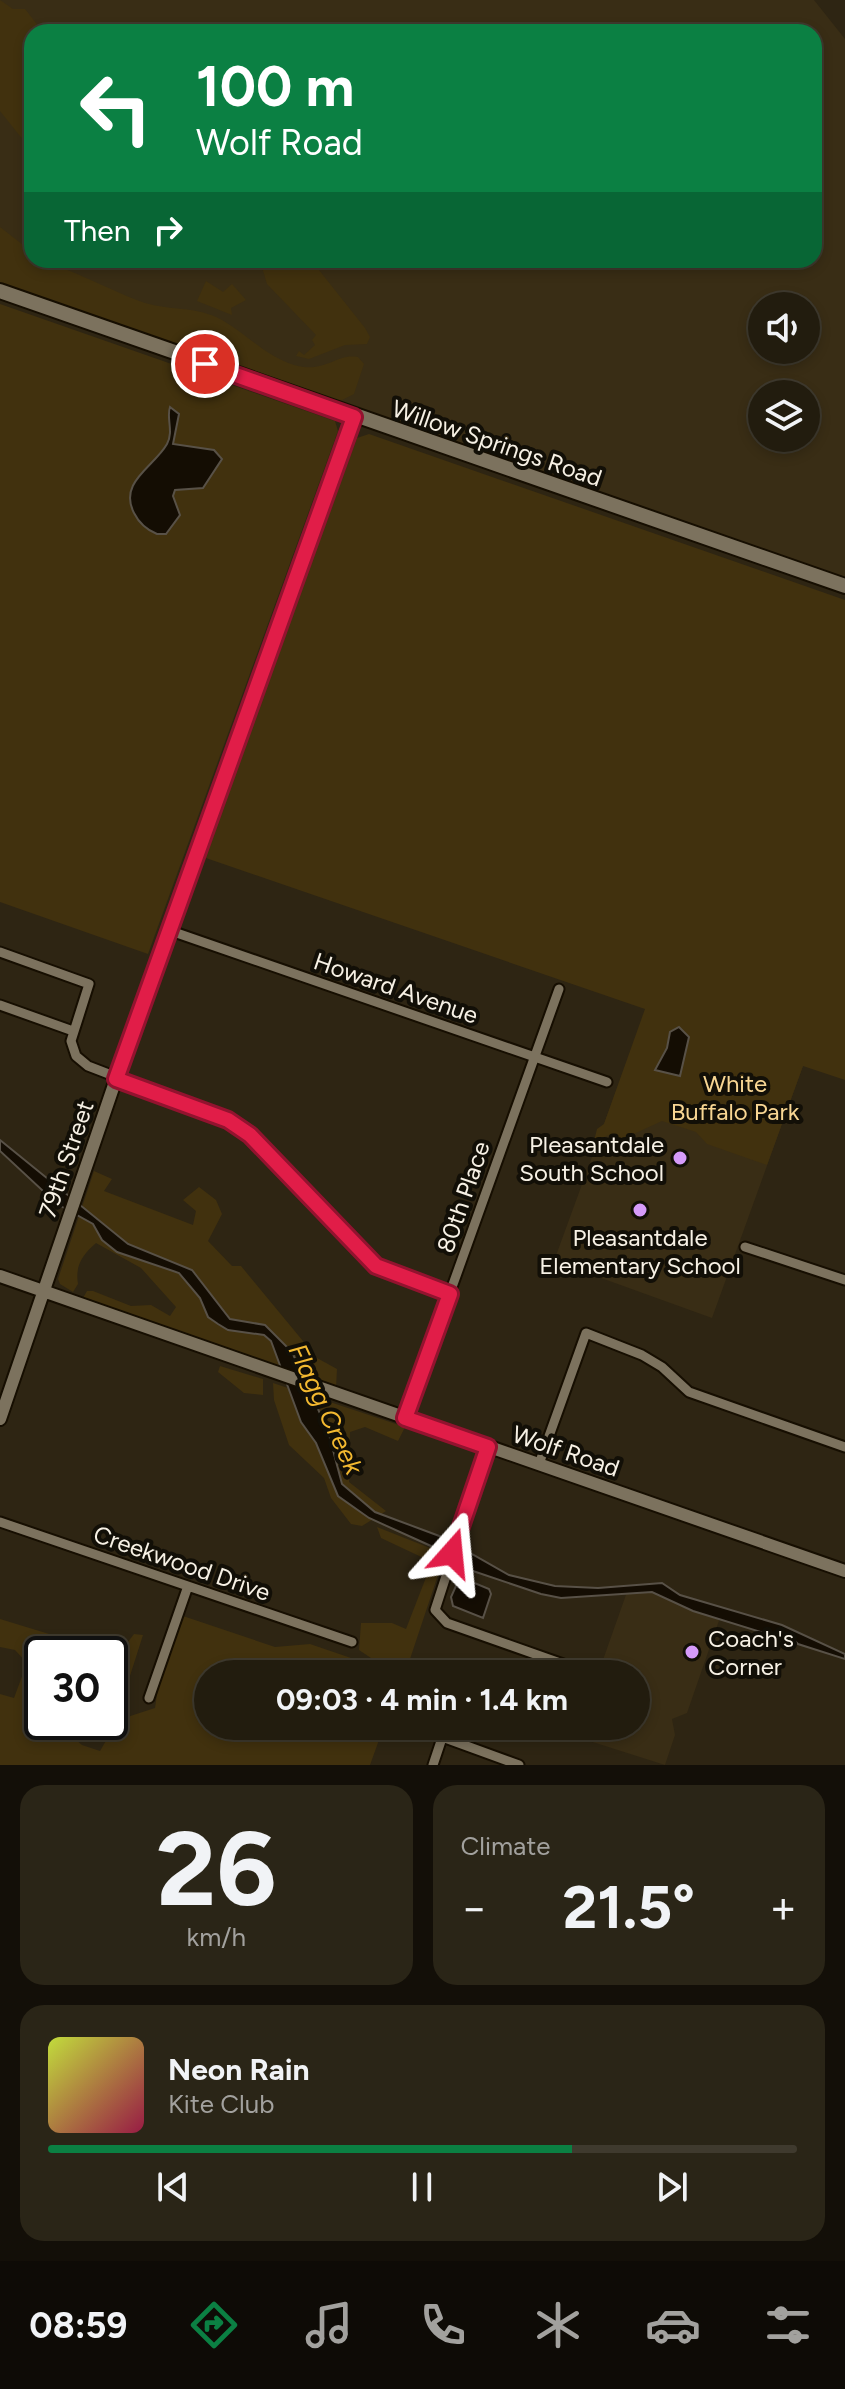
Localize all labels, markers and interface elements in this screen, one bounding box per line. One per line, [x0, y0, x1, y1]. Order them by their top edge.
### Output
text: 100 m [196, 53, 354, 120]
icon: left [64, 56, 168, 160]
text: Wolf Road [196, 121, 363, 164]
icon: right [146, 208, 190, 252]
text: Then [64, 212, 130, 249]
map controls [748, 292, 820, 452]
button: sound [748, 292, 820, 364]
pin [171, 330, 239, 398]
icon: arrive [183, 342, 227, 386]
button: layers [748, 380, 820, 452]
street label: Willow Springs Road [388, 393, 606, 493]
street label: Howard Avenue [310, 946, 482, 1030]
park label: White Buffalo Park [671, 1069, 800, 1126]
street label: 79th Street [32, 1097, 100, 1221]
place label: Pleasantdale South School [519, 1130, 664, 1187]
street label: 80th Place [430, 1137, 496, 1257]
marker: Pleasantdale South School [671, 1149, 689, 1167]
marker: Pleasantdale Elementary School [631, 1201, 649, 1219]
place label: Pleasantdale Elementary School [539, 1223, 741, 1280]
water label: Flagg Creek [282, 1338, 371, 1481]
street label: Wolf Road [509, 1419, 623, 1483]
position arrow [410, 1511, 494, 1595]
street label: Creekwood Drive [90, 1519, 274, 1607]
place label: Coach's Corner [708, 1624, 794, 1681]
speed limit sign: 30 [24, 1636, 128, 1740]
marker: Coach's Corner [683, 1643, 701, 1661]
text: 09:03 · 4 min · 1.4 km [276, 1681, 568, 1718]
text: 26 [156, 1806, 277, 1931]
text: Climate [461, 1830, 550, 1862]
text: 21.5° [563, 1871, 695, 1943]
text: − [461, 1881, 488, 1934]
text: + [770, 1881, 797, 1934]
text: km/h [187, 1921, 246, 1953]
text: Neon Rain [168, 2051, 310, 2088]
text: Kite Club [168, 2088, 274, 2120]
icon: previous [151, 2165, 195, 2209]
icon: pause [400, 2165, 444, 2209]
icon: next [650, 2165, 694, 2209]
icon: directions [186, 2297, 242, 2353]
icon: music [301, 2297, 357, 2353]
icon: phone [415, 2297, 471, 2353]
icon: climate [530, 2297, 586, 2353]
icon: car [645, 2297, 701, 2353]
icon: filters [760, 2297, 816, 2353]
text: 08:59 [29, 2304, 127, 2347]

